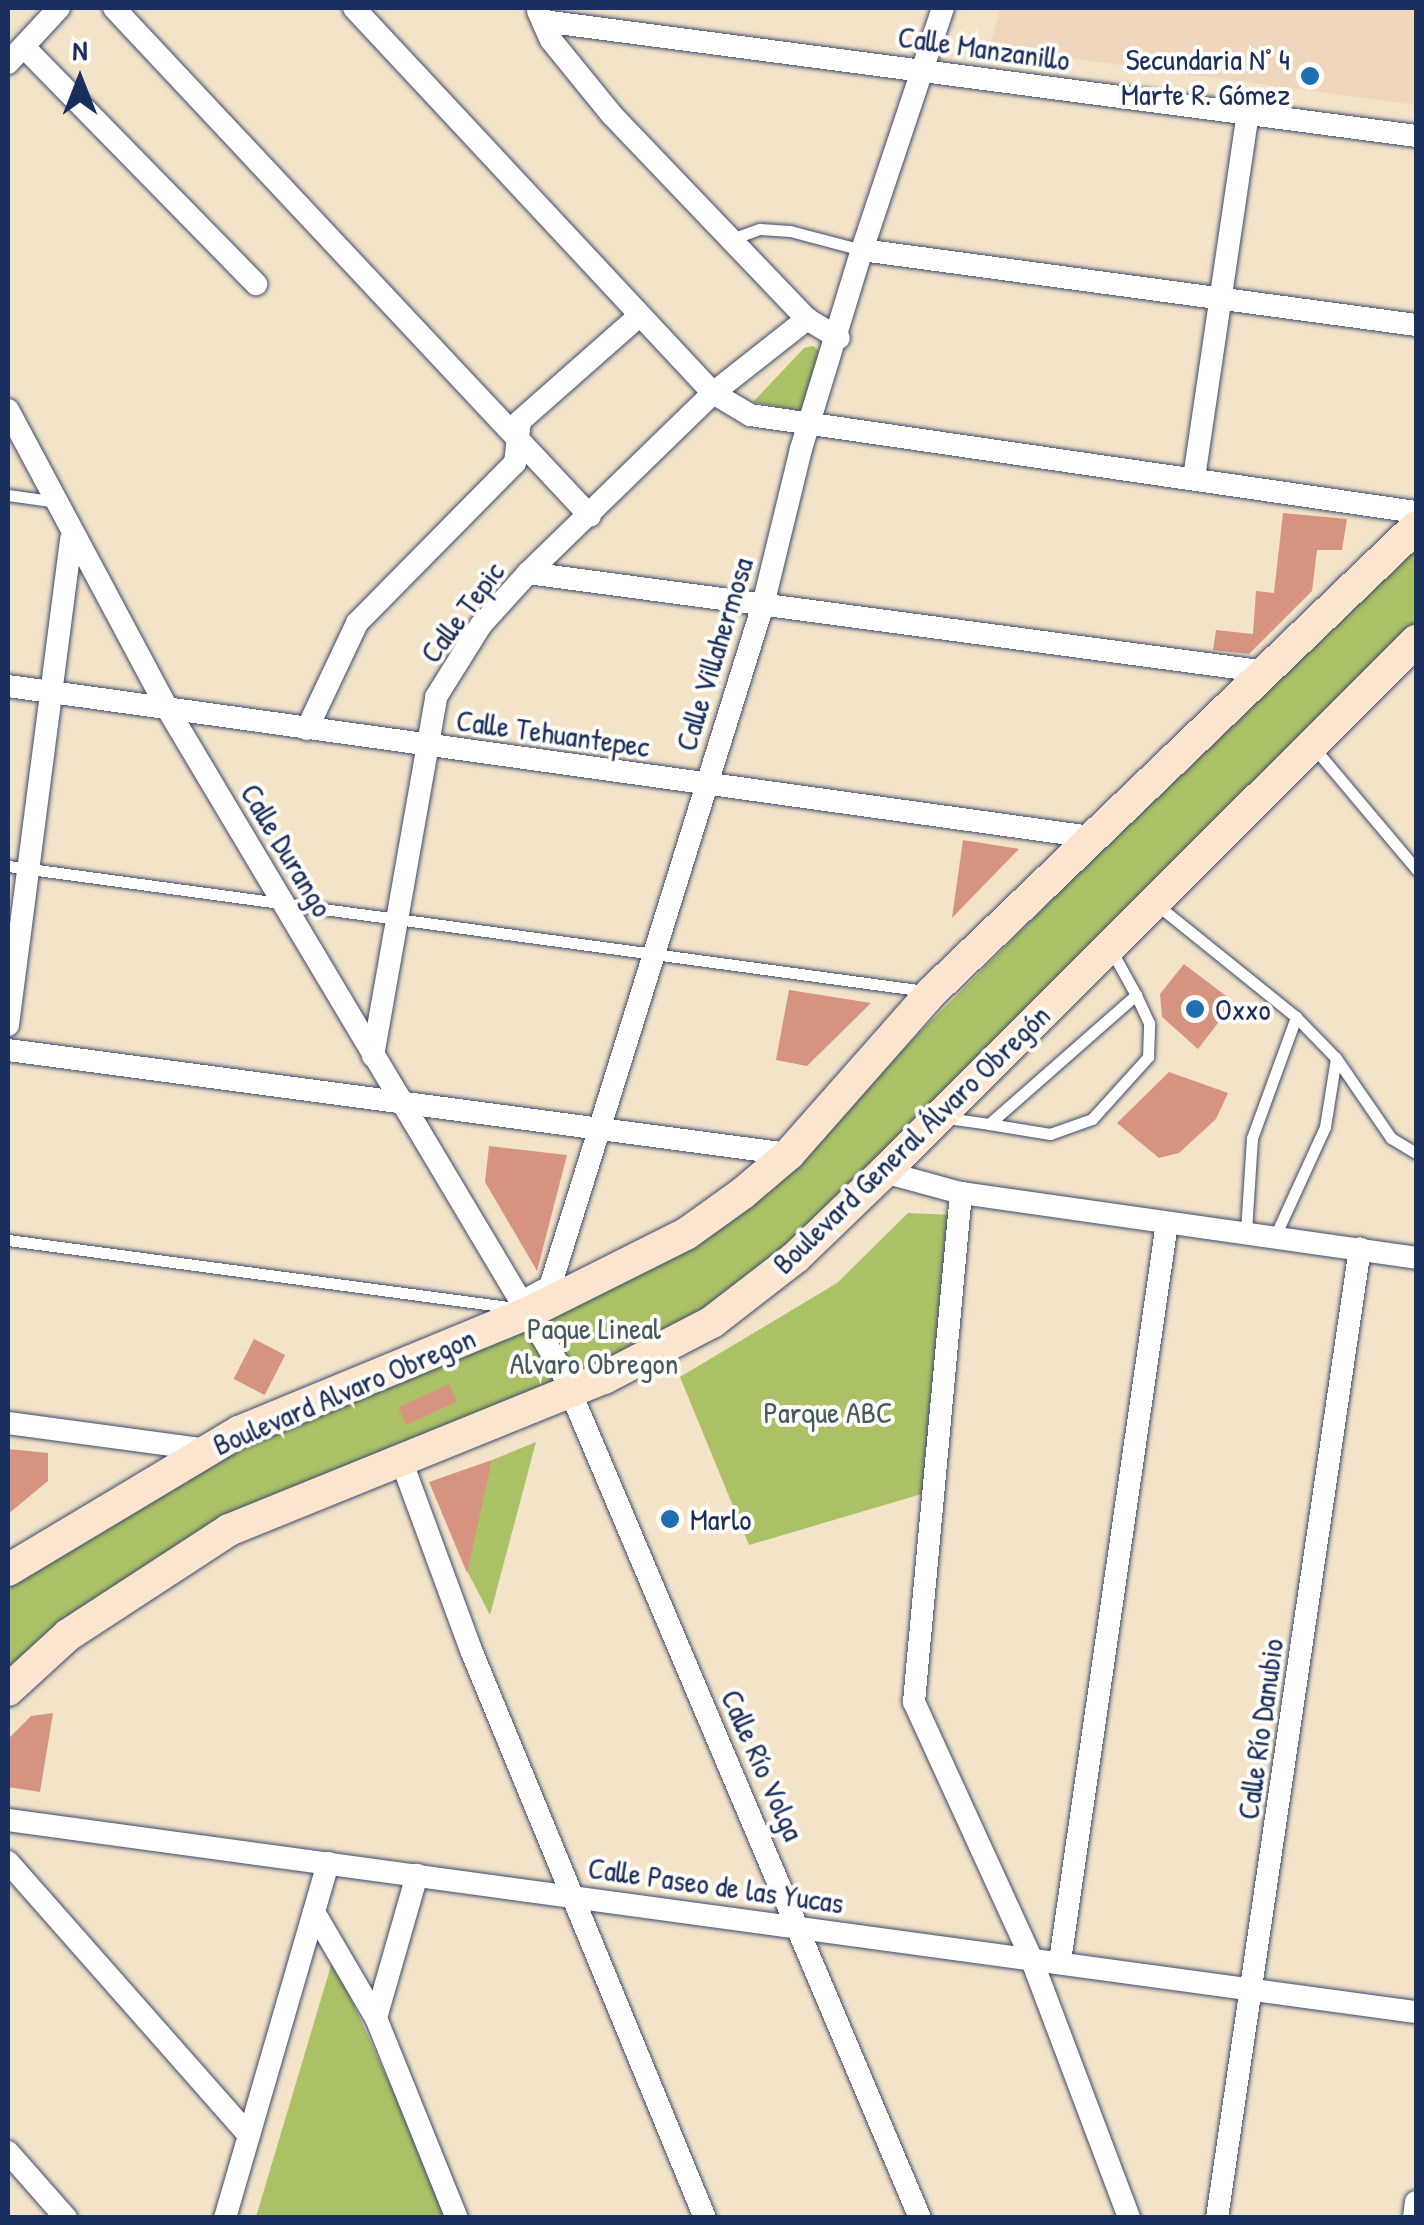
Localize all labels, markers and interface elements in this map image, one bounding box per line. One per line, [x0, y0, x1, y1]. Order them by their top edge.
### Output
street label: Calle Manzanillo [896, 18, 1072, 78]
north arrow [30, 30, 130, 130]
text: N [73, 31, 87, 69]
place label: Secundaria N° 4 Marte R. Gómez [1121, 41, 1290, 112]
marker: Secundaria N° 4 Marte R. Gómez [1299, 65, 1321, 87]
street label: Calle Villahermosa [668, 553, 760, 755]
street label: Calle Tepic [412, 554, 512, 670]
street label: Calle Tehuantepec [454, 702, 652, 764]
street label: Calle Durango [233, 777, 341, 923]
place label: Oxxo [1215, 991, 1271, 1027]
street label: Boulevard General Álvaro Obregón [765, 997, 1057, 1281]
marker: Oxxo [1184, 998, 1206, 1020]
park label: Paque Lineal Alvaro Obregon [510, 1310, 678, 1380]
street label: Boulevard Alvaro Obregon [207, 1319, 481, 1463]
park label: Parque ABC [764, 1394, 892, 1430]
place label: Marlo [690, 1501, 751, 1537]
marker: Marlo [659, 1508, 681, 1530]
street label: Calle Río Danubio [1230, 1636, 1290, 1822]
street label: Calle Río Volga [714, 1684, 812, 1846]
street label: Calle Paseo de las Yucas [586, 1849, 846, 1921]

